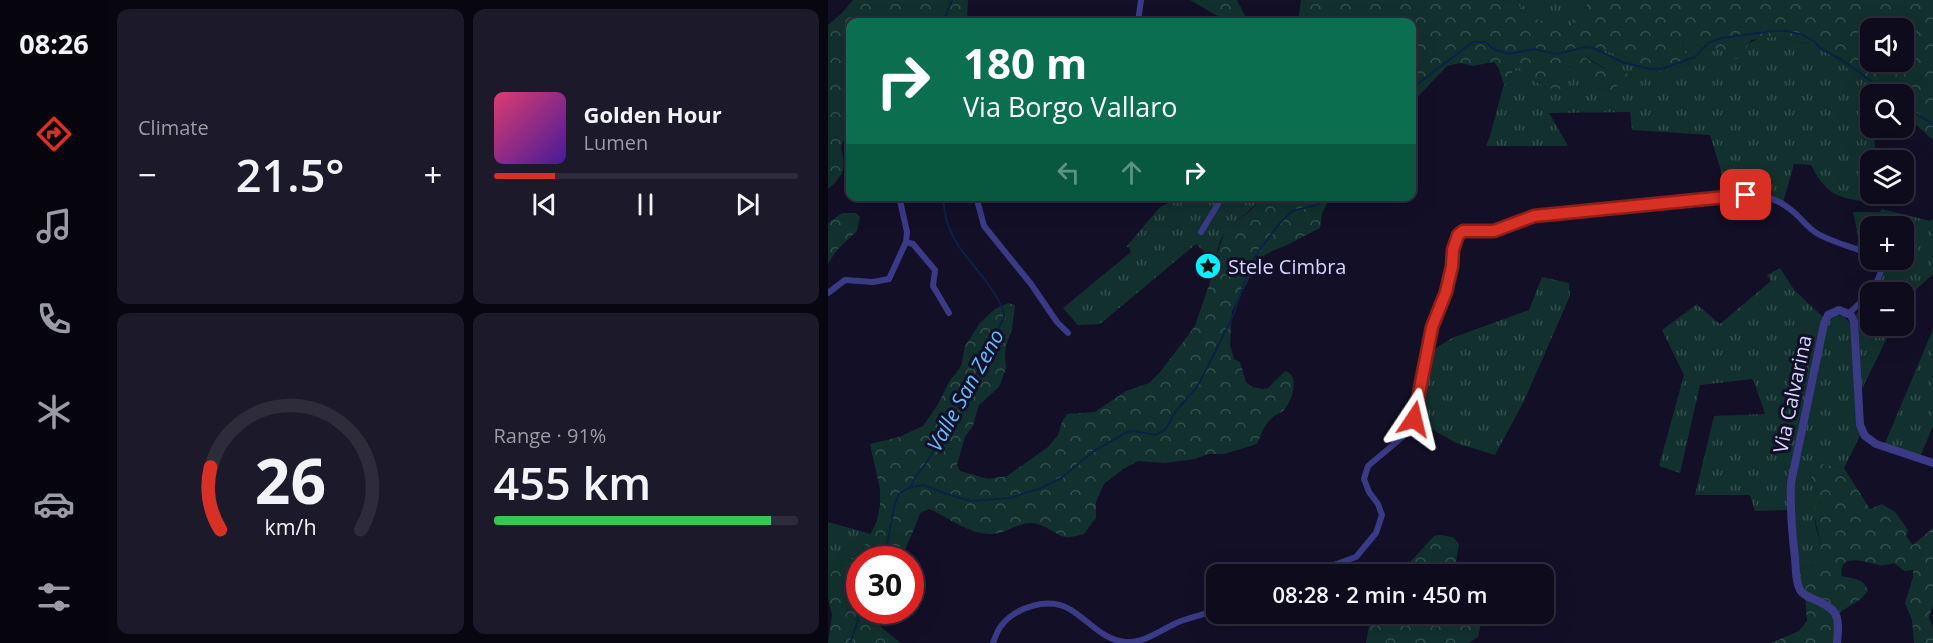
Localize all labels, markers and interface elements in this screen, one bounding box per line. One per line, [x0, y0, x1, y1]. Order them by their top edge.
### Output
map controls [1860, 18, 1914, 336]
button: sound [1860, 18, 1914, 72]
text: 08:26 [19, 25, 89, 62]
text: 180 m [963, 34, 1087, 91]
icon: right [864, 42, 942, 120]
button: search [1860, 84, 1914, 138]
text: Via Borgo Vallaro [963, 88, 1178, 125]
text: Golden Hour [584, 99, 722, 129]
icon: directions [33, 113, 75, 155]
text: Climate [138, 114, 209, 141]
text: Lumen [584, 129, 648, 156]
text: 21.5° [236, 144, 345, 205]
button: layers [1860, 150, 1914, 204]
text: − [138, 152, 157, 197]
text: + [424, 152, 442, 197]
icon: left [1052, 156, 1085, 189]
icon: ahead [1115, 156, 1148, 189]
icon: right [1178, 156, 1211, 189]
pin [1720, 169, 1771, 220]
icon: arrive [1729, 178, 1762, 211]
icon: previous [528, 188, 561, 221]
icon: pause [629, 188, 662, 221]
icon: next [731, 188, 764, 221]
icon: music [33, 205, 75, 247]
button: + [1860, 216, 1914, 270]
place icon: Stele Cimbra [1193, 251, 1223, 281]
place label: Stele Cimbra [1228, 253, 1347, 280]
button: − [1860, 282, 1914, 336]
icon: phone [33, 298, 75, 340]
water label: Valle San Zeno [920, 324, 1010, 456]
street label: Via Calvarina [1766, 333, 1818, 455]
position arrow [1382, 387, 1446, 451]
icon: climate [33, 391, 75, 433]
text: Range · 91% [494, 422, 606, 449]
text: 26 [255, 437, 326, 522]
text: 455 km [494, 452, 651, 513]
icon: car [33, 483, 75, 525]
text: km/h [264, 513, 316, 542]
speed limit sign: 30 [846, 546, 924, 624]
icon: filters [33, 576, 75, 618]
text: 08:28 · 2 min · 450 m [1272, 579, 1488, 609]

